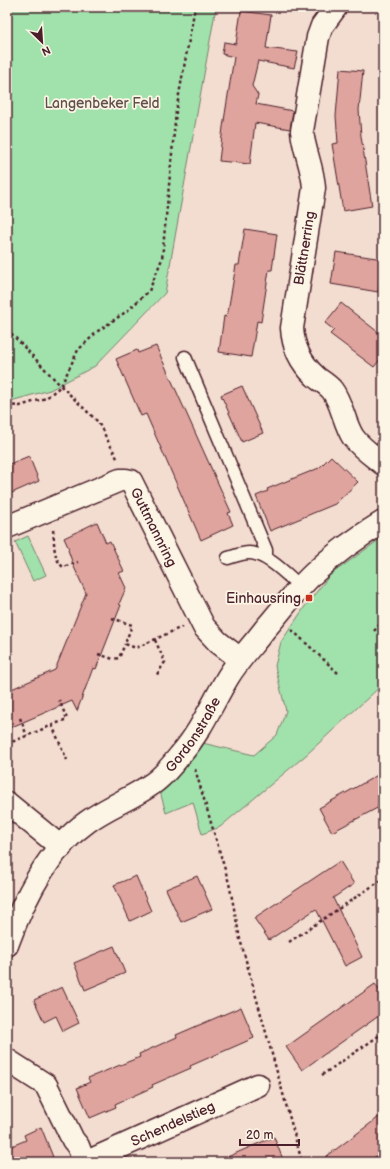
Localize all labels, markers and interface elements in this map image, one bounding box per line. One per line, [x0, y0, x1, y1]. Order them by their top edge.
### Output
north arrow [22, 22, 62, 62]
text: N [40, 43, 53, 58]
park label: Langenbeker Feld [44, 95, 160, 112]
street label: Blättnerring [290, 210, 319, 286]
street label: Guttmannring [127, 485, 181, 570]
place label: Einhausring [226, 590, 301, 607]
marker: Einhausring [304, 593, 314, 603]
street label: Gordonstraße [162, 694, 224, 776]
street label: Schendelstieg [128, 1098, 218, 1150]
scale bar [240, 1121, 299, 1147]
text: 20 m [246, 1128, 273, 1143]

